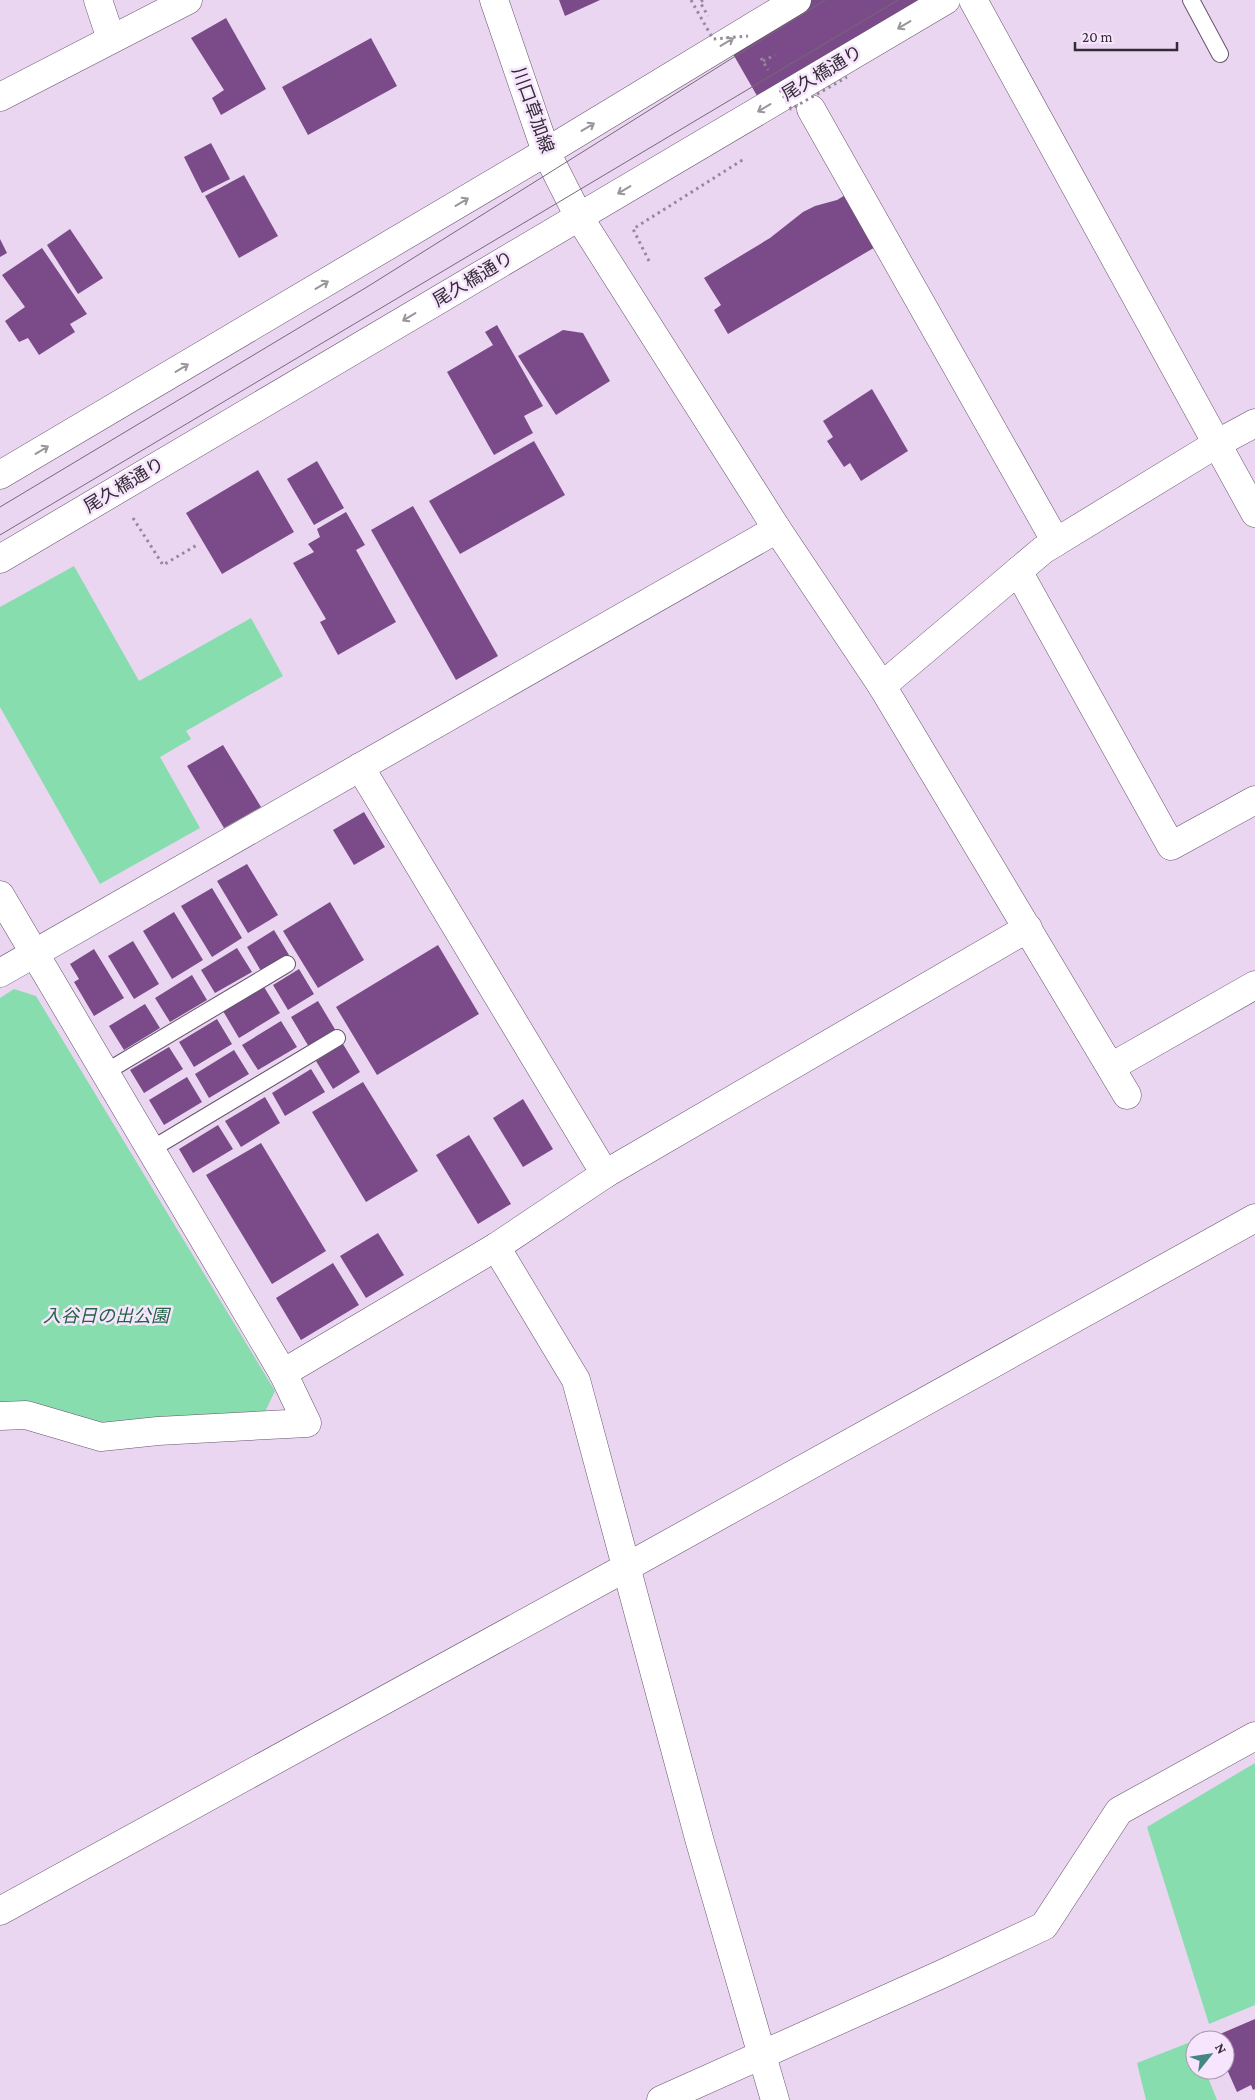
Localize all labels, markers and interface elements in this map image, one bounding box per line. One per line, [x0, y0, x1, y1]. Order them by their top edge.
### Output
one-way arrow [897, 20, 911, 30]
scale bar [1075, 20, 1178, 52]
text: 20 m [1082, 29, 1113, 45]
one-way arrow [719, 37, 733, 47]
street label: 尾久橋通り [778, 41, 866, 105]
street label: 川口草加線 [508, 64, 558, 156]
one-way arrow [758, 103, 772, 113]
one-way arrow [580, 121, 594, 131]
one-way arrow [618, 186, 632, 196]
one-way arrow [454, 197, 468, 207]
street label: 尾久橋通り [429, 247, 517, 311]
one-way arrow [314, 279, 328, 289]
one-way arrow [402, 313, 416, 323]
one-way arrow [174, 362, 188, 372]
one-way arrow [34, 445, 49, 455]
street label: 尾久橋通り [80, 453, 168, 517]
park label: 入谷日の出公園 [43, 1306, 172, 1326]
north arrow [1185, 2030, 1235, 2080]
text: N [1212, 2040, 1231, 2057]

